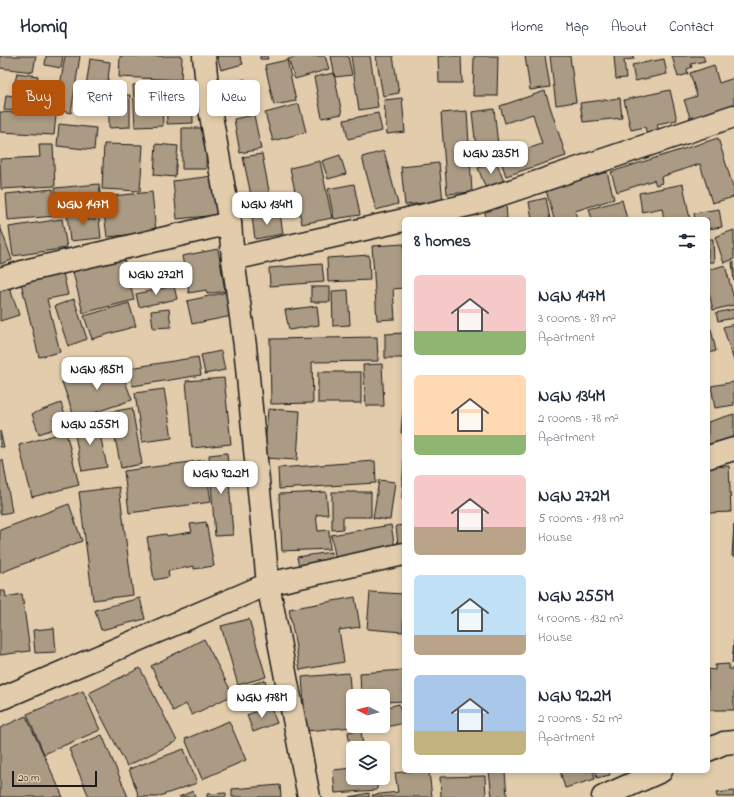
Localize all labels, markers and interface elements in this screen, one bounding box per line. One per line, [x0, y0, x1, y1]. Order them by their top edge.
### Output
text: Homiq [20, 14, 67, 41]
text: Home [511, 17, 543, 38]
text: Map [565, 17, 589, 38]
text: About [611, 17, 647, 38]
text: Contact [669, 17, 714, 38]
chip: Buy [12, 80, 65, 116]
chip: Rent [73, 80, 127, 116]
chip: Filters [135, 80, 199, 116]
chip: New [207, 80, 260, 116]
pin: NGN 235M [450, 141, 532, 175]
text: NGN 235M [463, 144, 519, 163]
pin: NGN 147M [42, 192, 124, 226]
pin: NGN 134M [226, 192, 308, 226]
text: NGN 147M [57, 195, 109, 214]
text: NGN 134M [241, 195, 293, 214]
text: 8 homes [414, 229, 471, 254]
icon: filters [676, 230, 698, 252]
pin: NGN 272M [115, 262, 197, 296]
text: NGN 272M [128, 265, 184, 284]
text: NGN 147M [538, 284, 606, 309]
icon: home [446, 291, 494, 339]
text: 3 rooms · 89 m² [538, 309, 616, 328]
text: Apartment [538, 328, 595, 347]
pin: NGN 185M [56, 357, 138, 391]
text: NGN 185M [70, 360, 124, 379]
text: NGN 134M [538, 384, 606, 409]
icon: home [446, 391, 494, 439]
text: 2 rooms · 78 m² [538, 409, 619, 428]
pin: NGN 255M [49, 412, 131, 446]
text: NGN 255M [61, 415, 119, 434]
text: Apartment [538, 428, 595, 447]
pin: NGN 92.2M [175, 461, 267, 495]
text: NGN 92.2M [193, 464, 249, 483]
text: NGN 272M [538, 484, 610, 509]
icon: home [446, 491, 494, 539]
text: 5 rooms · 178 m² [538, 509, 624, 528]
text: House [538, 528, 572, 547]
text: NGN 255M [538, 584, 614, 609]
icon: home [446, 591, 494, 639]
text: 4 rooms · 132 m² [538, 609, 623, 628]
text: House [538, 628, 572, 647]
text: NGN 92.2M [538, 684, 612, 709]
pin: NGN 178M [221, 685, 303, 719]
text: NGN 178M [236, 688, 288, 707]
north arrow [346, 689, 390, 733]
map controls [346, 689, 390, 785]
icon: home [446, 691, 494, 739]
text: 2 rooms · 52 m² [538, 709, 622, 728]
text: Apartment [538, 728, 595, 747]
button: layers [346, 741, 390, 785]
scale bar [12, 769, 97, 788]
text: 20 m [18, 770, 40, 786]

